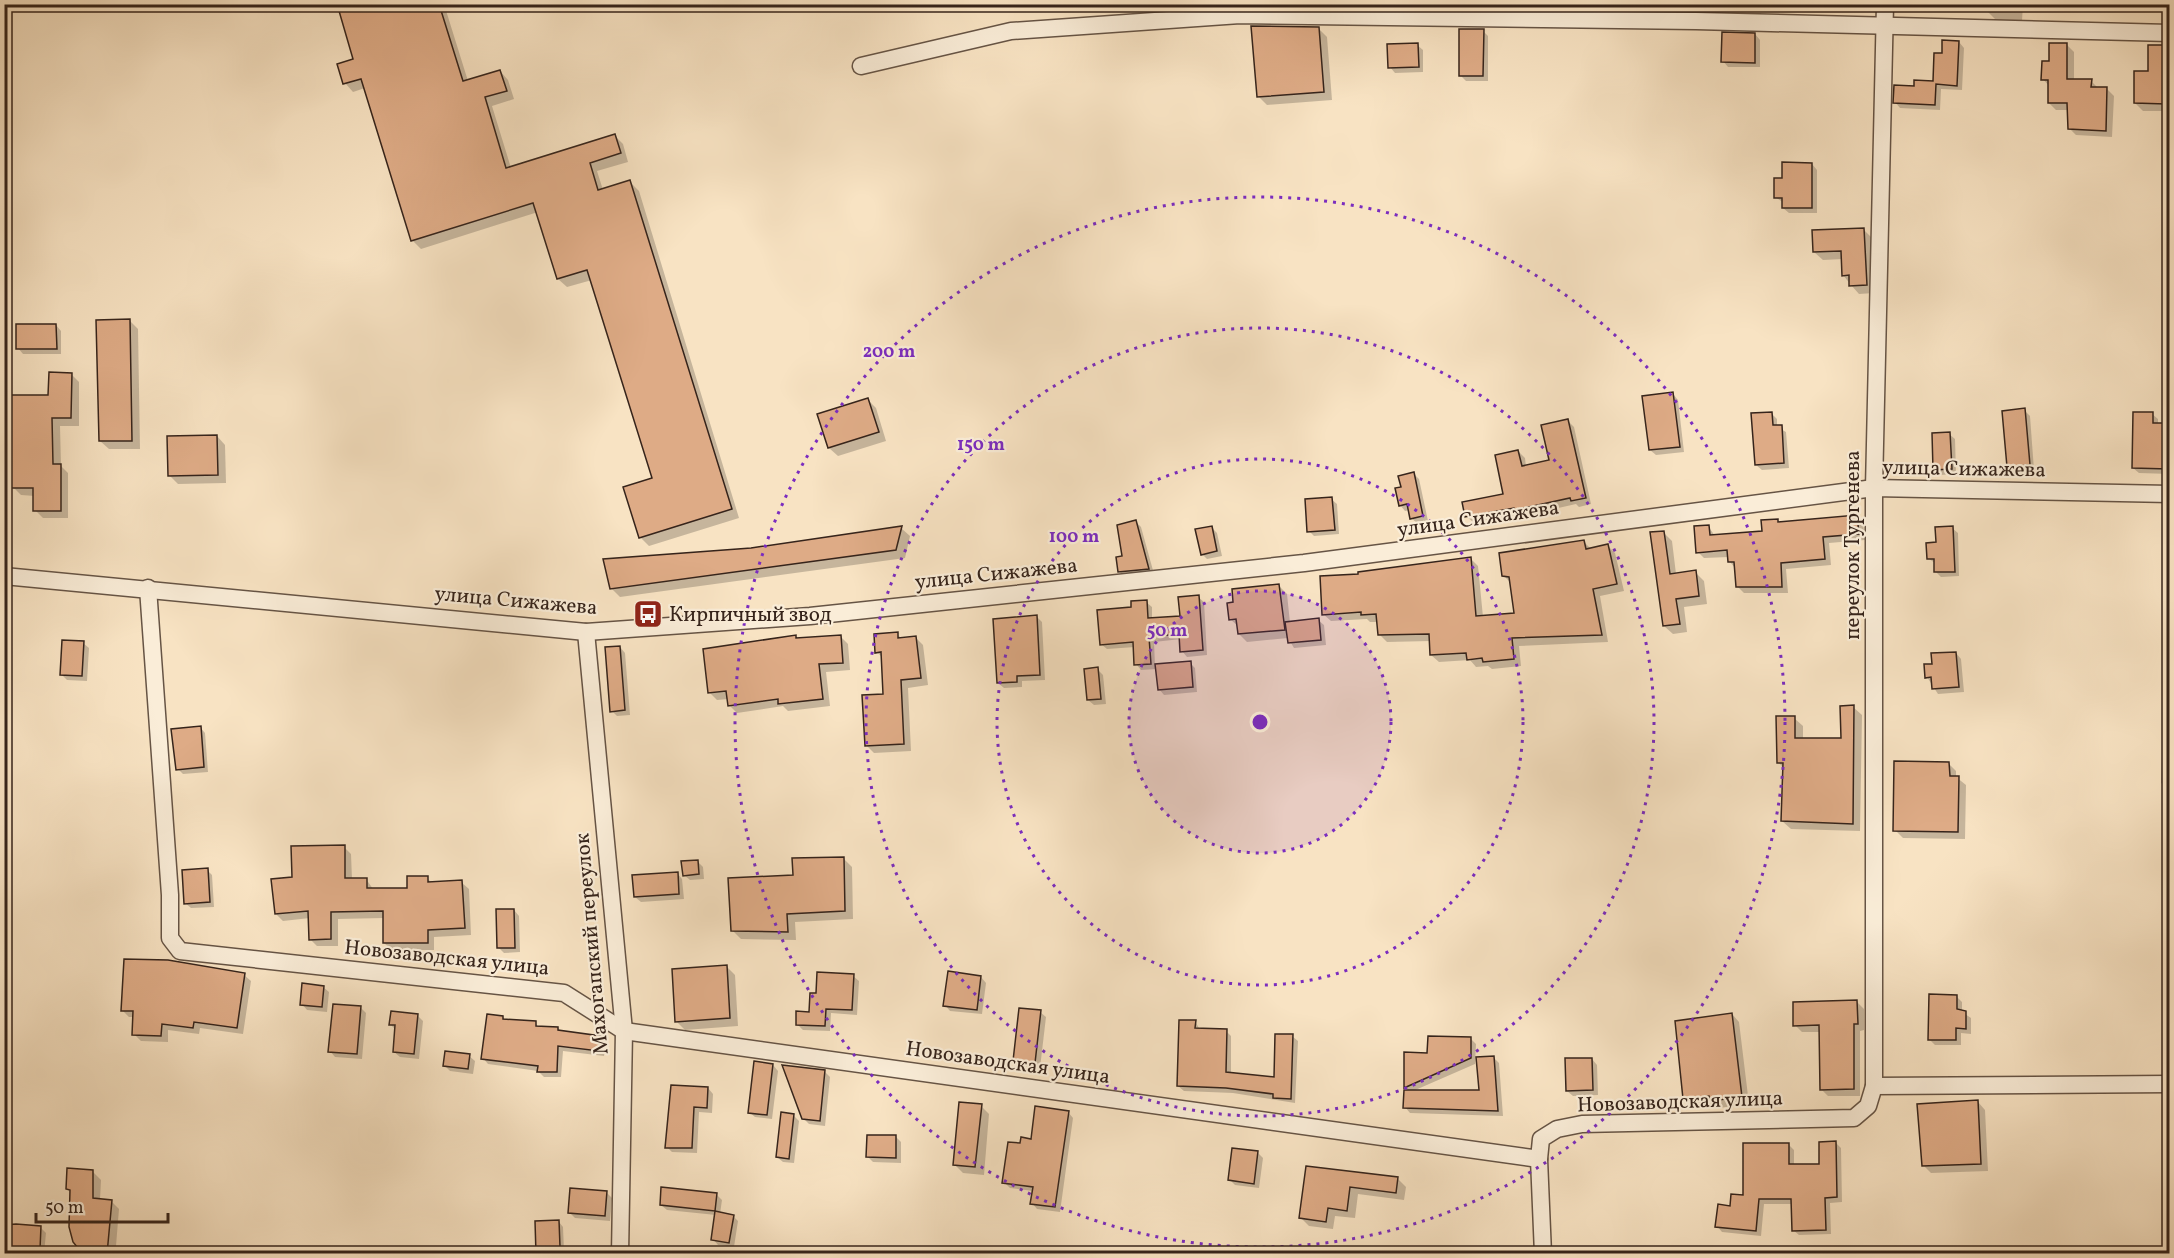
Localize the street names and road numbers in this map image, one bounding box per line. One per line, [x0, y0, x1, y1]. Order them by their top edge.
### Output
street label: переулок Тургенева [1839, 450, 1868, 640]
street label: улица Сижажева [1882, 454, 2046, 485]
street label: улица Сижажева [1395, 494, 1561, 545]
street label: улица Сижажева [913, 552, 1079, 597]
street label: улица Сижажева [433, 580, 599, 623]
street label: Махогапский переулок [568, 832, 617, 1056]
street label: Новозаводская улица [343, 933, 551, 984]
street label: Новозаводская улица [904, 1035, 1112, 1092]
street label: Новозаводская улица [1577, 1084, 1784, 1121]

